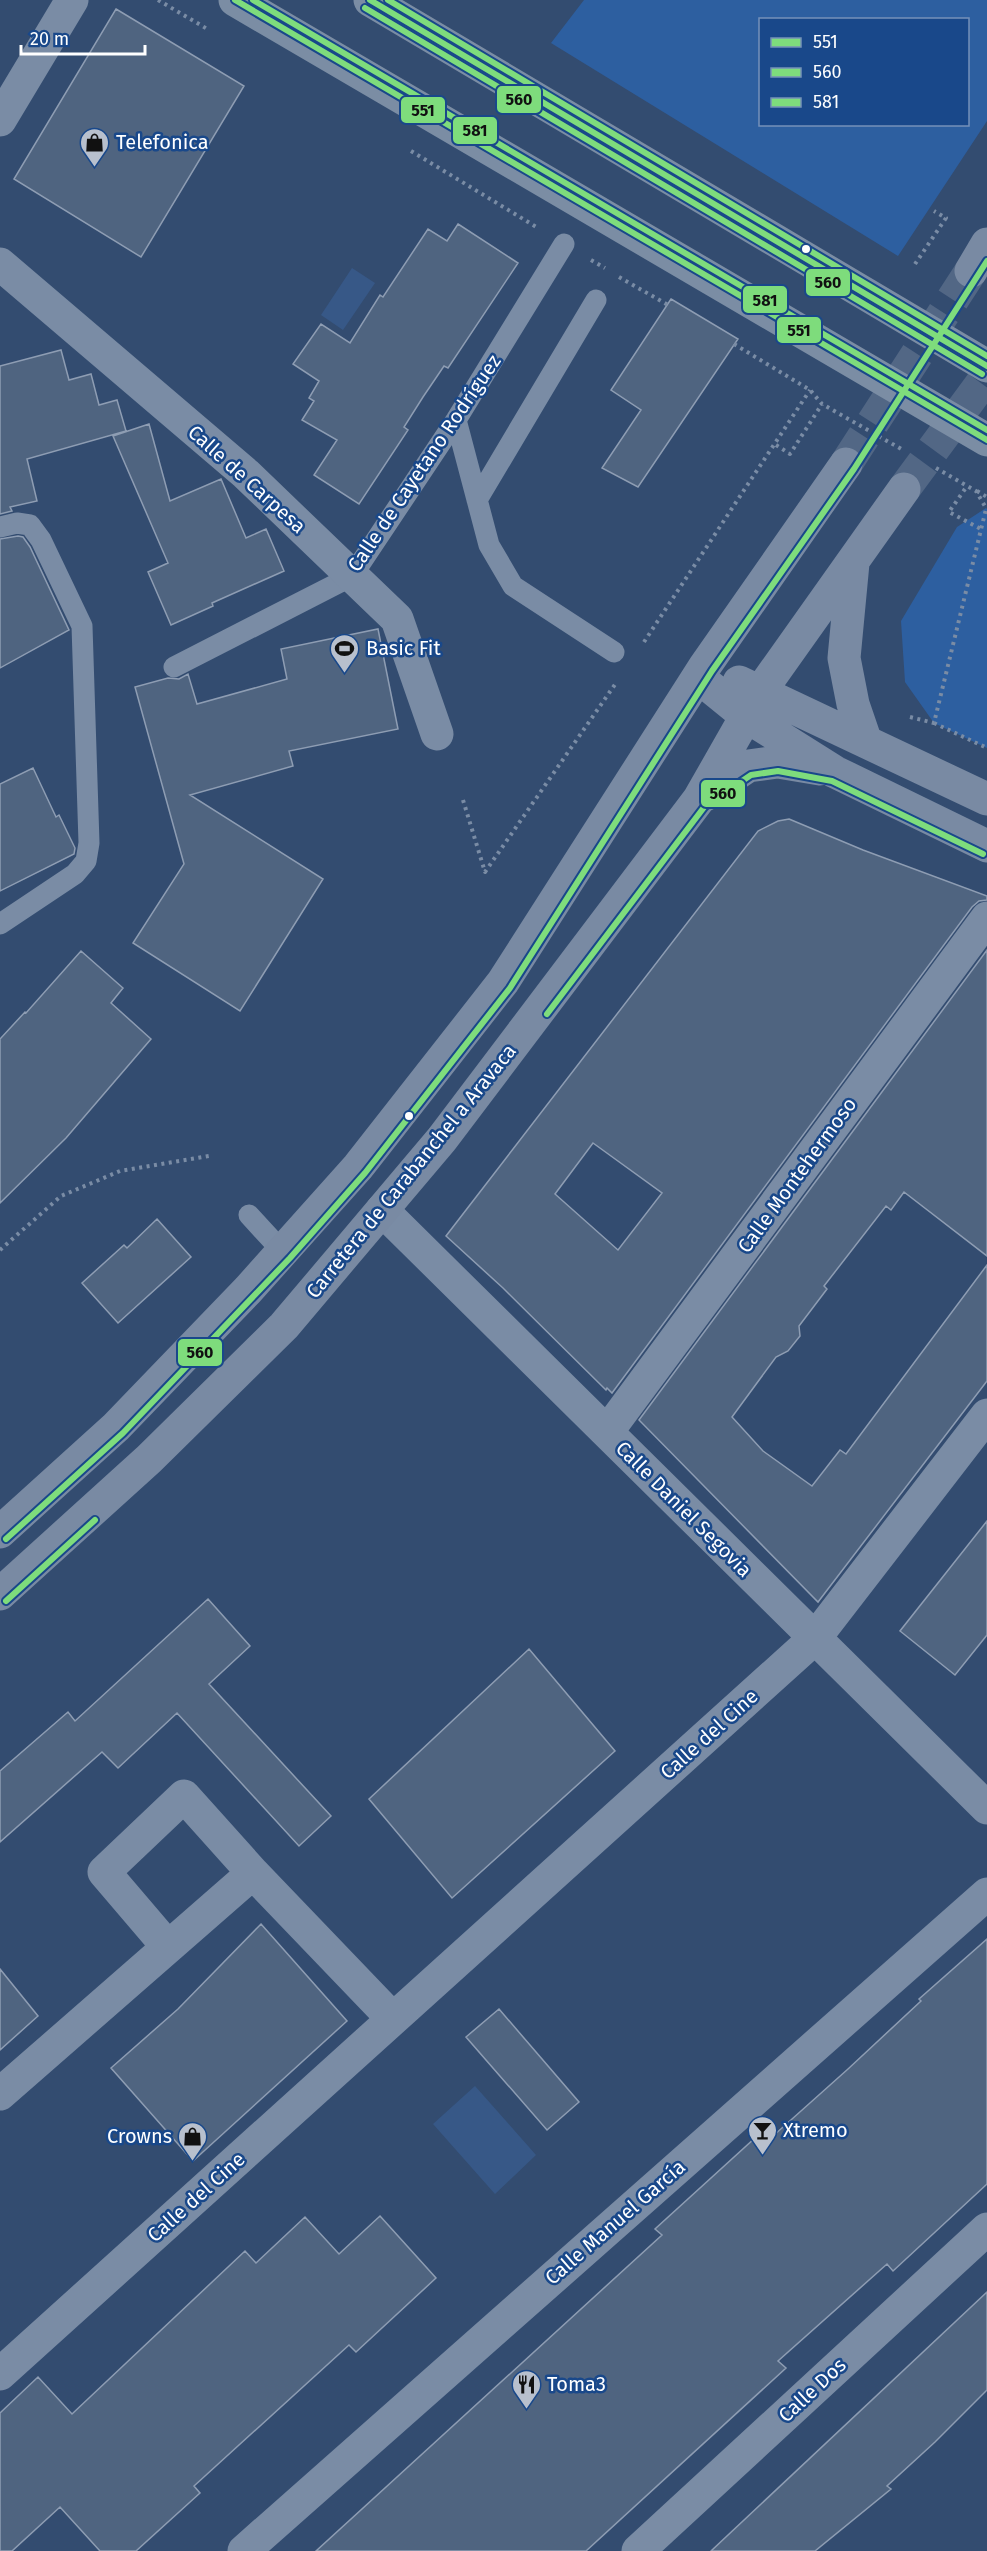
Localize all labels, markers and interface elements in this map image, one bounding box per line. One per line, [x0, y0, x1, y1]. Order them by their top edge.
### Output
scale bar [21, 18, 146, 56]
legend [759, 18, 969, 126]
text: 20 m [30, 28, 69, 50]
text: 551 [813, 31, 838, 53]
text: 560 [813, 61, 842, 83]
line badge: 560 [496, 85, 542, 114]
text: 560 [506, 90, 532, 109]
text: 581 [813, 91, 839, 113]
line badge: 551 [400, 96, 446, 124]
text: 551 [411, 101, 435, 120]
line badge: 581 [452, 116, 498, 145]
text: 581 [463, 121, 487, 140]
shop icon: Telefonica [79, 126, 111, 168]
place label: Telefonica [116, 130, 209, 154]
unlabelled marker [800, 243, 812, 255]
line badge: 560 [805, 268, 851, 297]
text: 560 [815, 273, 841, 292]
line badge: 581 [742, 285, 788, 314]
text: 581 [753, 291, 777, 310]
line badge: 551 [776, 316, 822, 344]
text: 551 [787, 321, 811, 340]
street label: Calle de Cayetano Rodríguez [342, 350, 506, 576]
street label: Calle de Carpesa [183, 420, 311, 538]
sports icon: Basic Fit [329, 632, 361, 674]
place label: Basic Fit [366, 636, 441, 660]
line badge: 560 [700, 779, 746, 808]
text: 560 [710, 784, 736, 803]
street label: Carretera de Carabanchel a Aravaca [301, 1039, 521, 1303]
street label: Calle Montehermoso [732, 1093, 862, 1257]
unlabelled marker [403, 1110, 415, 1122]
line badge: 560 [177, 1338, 223, 1367]
text: 560 [187, 1343, 213, 1362]
street label: Calle Daniel Segovia [611, 1436, 757, 1582]
street label: Calle del Cine [655, 1684, 763, 1784]
bar icon: Xtremo [746, 2114, 778, 2156]
place label: Xtremo [783, 2118, 848, 2142]
shop icon: Crowns [177, 2120, 209, 2162]
place label: Crowns [107, 2124, 172, 2148]
street label: Calle del Cine [142, 2147, 250, 2247]
street label: Calle Manuel García [540, 2155, 690, 2289]
street label: Calle Dos [773, 2353, 851, 2427]
restaurant icon: Toma3 [510, 2368, 542, 2410]
place label: Toma3 [547, 2372, 606, 2396]

